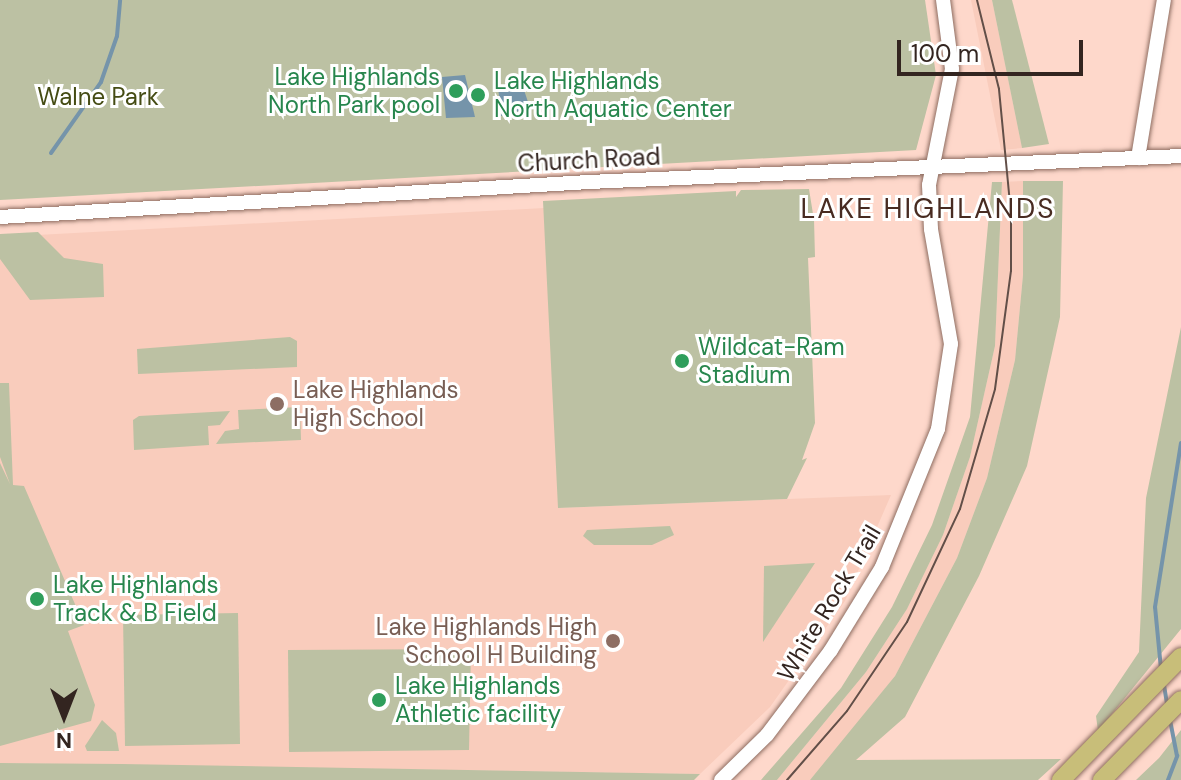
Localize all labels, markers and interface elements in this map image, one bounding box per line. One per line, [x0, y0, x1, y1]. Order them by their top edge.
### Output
scale bar [901, 24, 1087, 74]
text: 100 m [911, 38, 979, 69]
place label: Lake Highlands North Park pool [268, 63, 440, 119]
place label: Lake Highlands North Aquatic Center [494, 67, 732, 123]
marker: Lake Highlands North Park pool [447, 82, 465, 100]
park label: Walne Park [37, 83, 159, 111]
marker: Lake Highlands North Aquatic Center [469, 86, 487, 104]
street label: Church Road [517, 142, 661, 178]
district label: LAKE HIGHLANDS [800, 192, 1056, 226]
place label: Wildcat-Ram Stadium [698, 333, 845, 389]
marker: Wildcat-Ram Stadium [673, 352, 691, 370]
place label: Lake Highlands High School [293, 376, 459, 432]
marker: Lake Highlands High School [268, 395, 286, 413]
street label: White Rock Trail [771, 520, 887, 686]
place label: Lake Highlands Track & B Field [53, 571, 219, 627]
marker: Lake Highlands Track & B Field [28, 590, 46, 608]
place label: Lake Highlands High School H Building [376, 613, 597, 669]
marker: Lake Highlands High School H Building [604, 632, 622, 650]
place label: Lake Highlands Athletic facility [395, 672, 561, 728]
north arrow [24, 676, 104, 756]
marker: Lake Highlands Athletic facility [370, 691, 388, 709]
text: N [56, 726, 72, 755]

